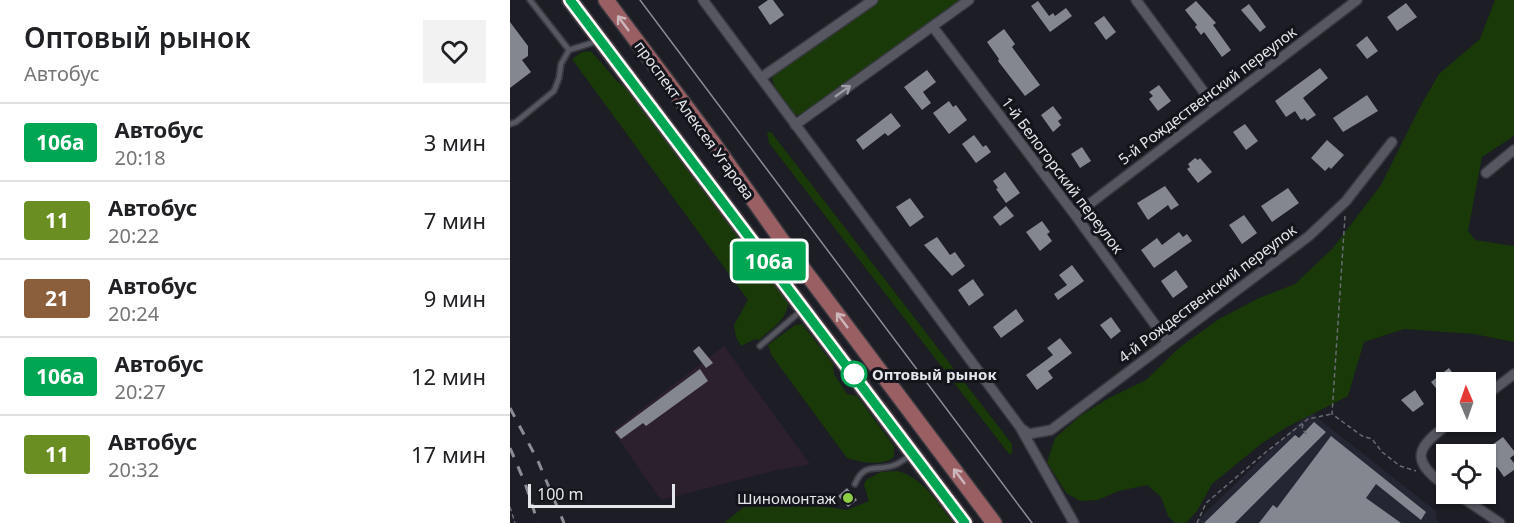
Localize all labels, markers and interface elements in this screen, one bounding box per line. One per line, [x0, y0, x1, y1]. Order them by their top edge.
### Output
one-way arrow [617, 15, 630, 31]
text: Оптовый рынок [24, 18, 251, 56]
button: heart [423, 20, 486, 83]
street label: 5-й Рождественский переулок [1114, 21, 1300, 169]
street label: проспект Алексея Угарова [631, 37, 759, 203]
text: Автобус [24, 60, 100, 87]
one-way arrow [834, 85, 850, 97]
street label: 1-й Белогорский переулок [998, 93, 1128, 257]
text: Автобус [115, 114, 204, 144]
text: 3 мин [424, 127, 486, 157]
text: 106а [36, 128, 85, 156]
text: 20:18 [115, 144, 166, 171]
text: Автобус [108, 192, 197, 222]
text: 7 мин [424, 205, 486, 235]
text: 11 [45, 206, 69, 234]
street label: 4-й Рождественский переулок [1114, 219, 1300, 367]
text: 20:22 [108, 222, 159, 249]
line badge: 106а [727, 242, 811, 280]
text: 106а [745, 247, 793, 275]
text: Автобус [108, 270, 197, 300]
text: 9 мин [424, 283, 486, 313]
text: 21 [45, 284, 69, 312]
text: 20:24 [108, 300, 159, 327]
one-way arrow [835, 313, 848, 329]
text: Автобус [115, 348, 204, 378]
text: 12 мин [411, 361, 486, 391]
marker: Оптовый рынок [841, 361, 867, 387]
text: 106а [36, 362, 85, 390]
place label: Оптовый рынок [872, 364, 997, 384]
north arrow [1436, 372, 1496, 432]
map controls [1436, 372, 1496, 504]
text: 20:27 [115, 378, 166, 405]
text: Автобус [108, 426, 197, 456]
text: 17 мин [411, 439, 486, 469]
text: 11 [45, 440, 69, 468]
button: locate [1436, 444, 1496, 504]
text: 20:32 [108, 456, 159, 483]
one-way arrow [952, 469, 965, 485]
scale bar [528, 481, 675, 508]
text: 100 m [537, 483, 584, 505]
place label: Шиномонтаж [737, 488, 837, 508]
marker: Шиномонтаж [841, 491, 855, 505]

